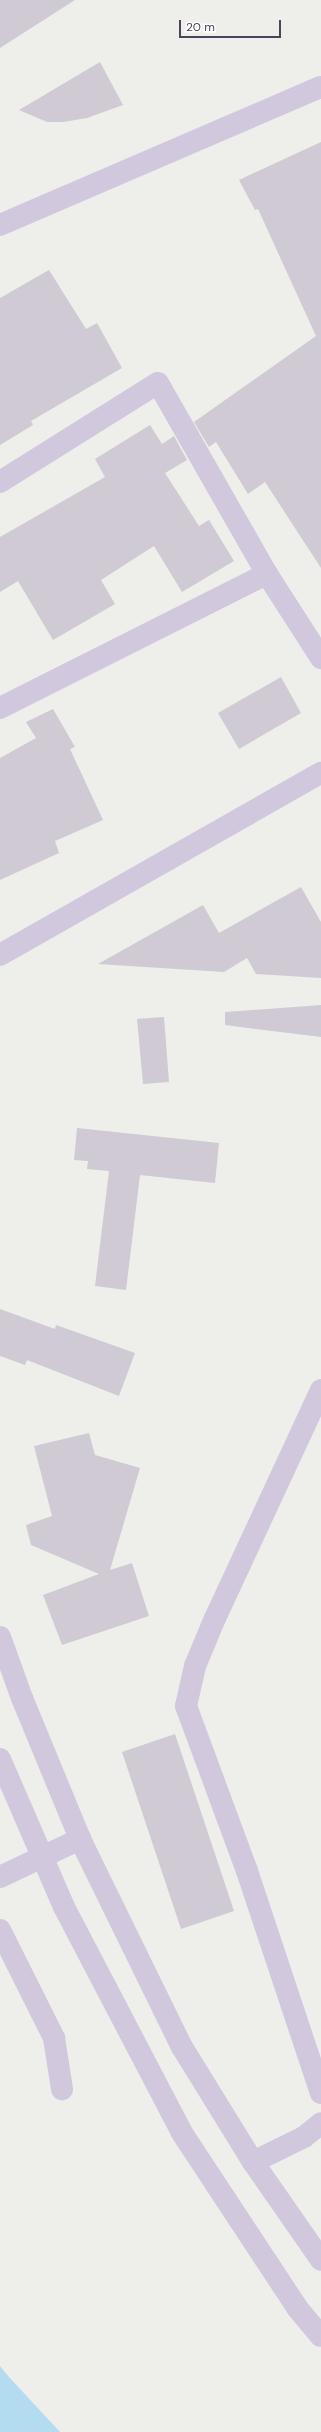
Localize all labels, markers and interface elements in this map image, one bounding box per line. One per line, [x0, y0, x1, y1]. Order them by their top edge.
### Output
scale bar [181, 12, 283, 38]
text: 20 m [186, 19, 215, 35]

